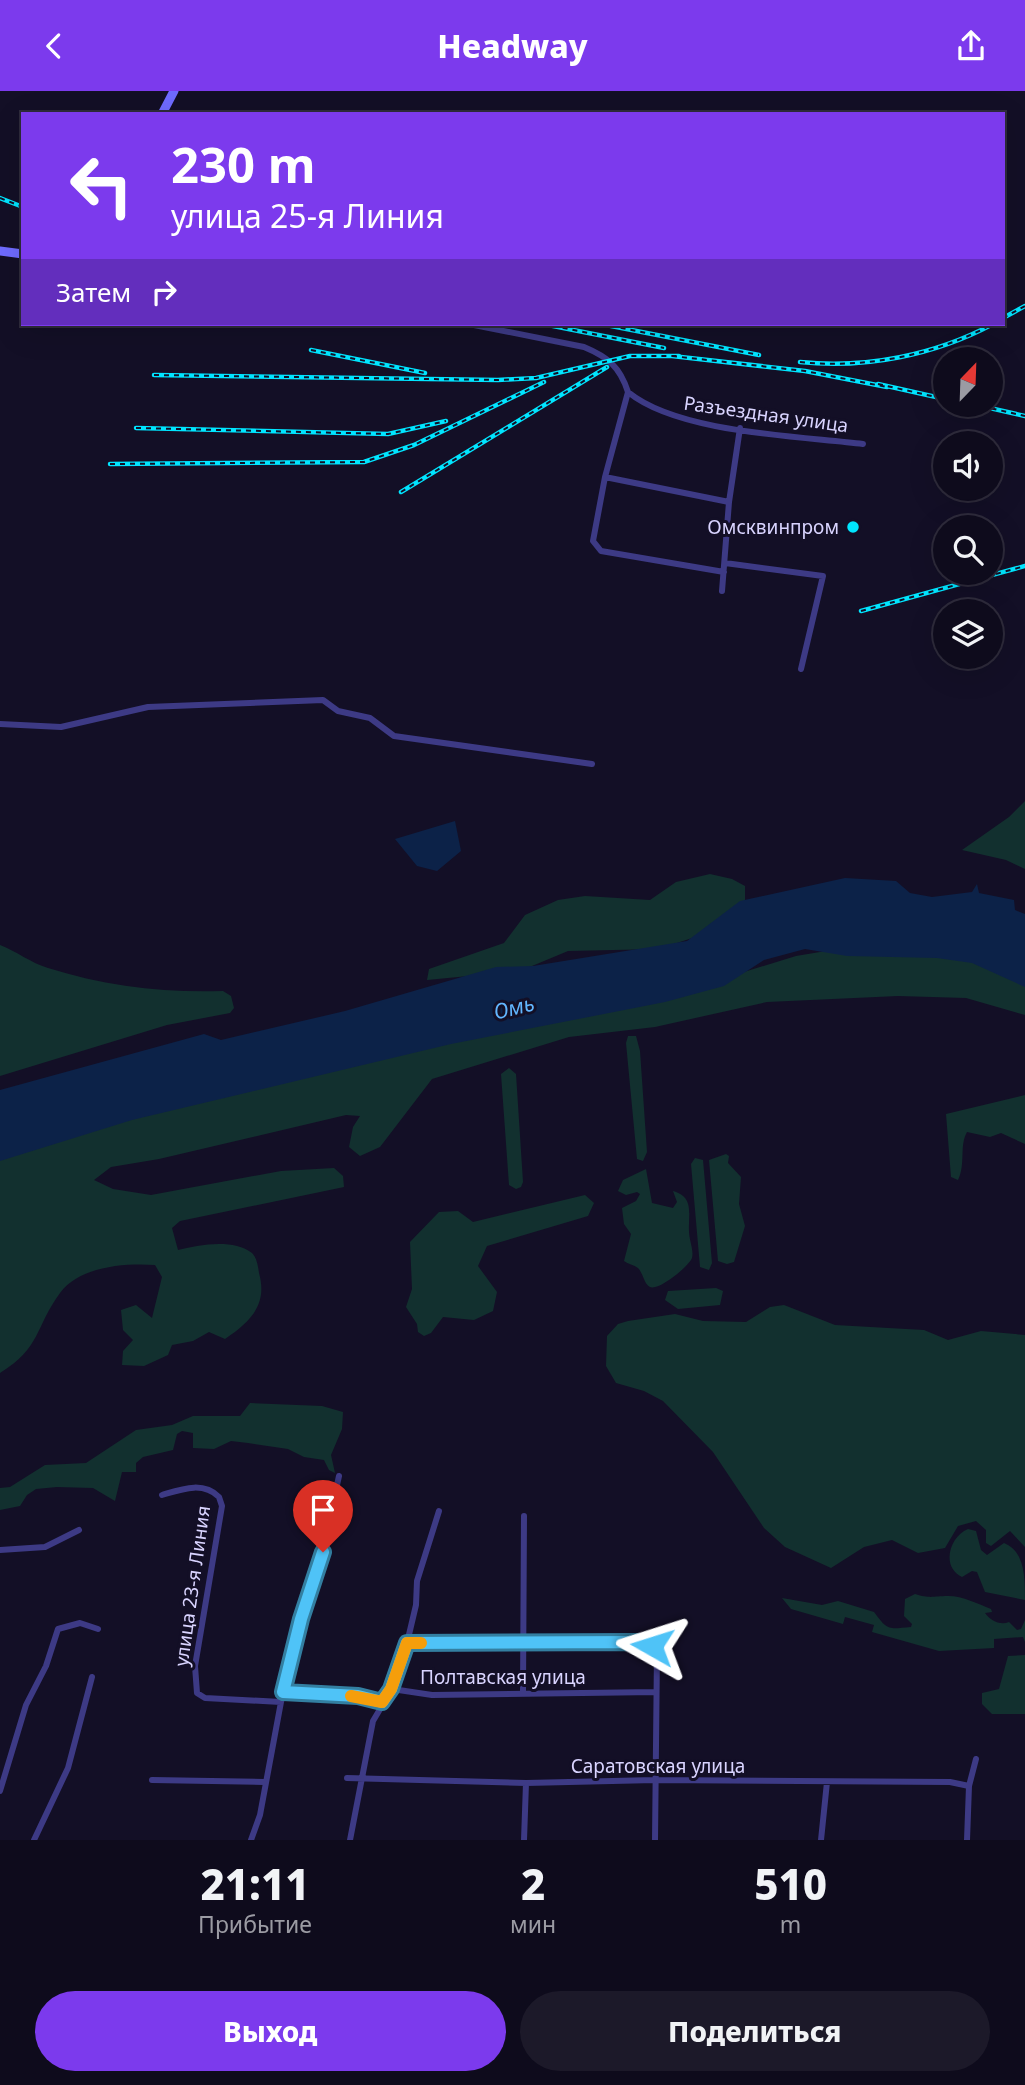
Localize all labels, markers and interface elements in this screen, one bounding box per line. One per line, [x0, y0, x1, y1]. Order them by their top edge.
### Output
text: Headway [437, 24, 588, 67]
icon: back [35, 27, 73, 65]
icon: share [952, 27, 990, 65]
text: 230 m [171, 131, 316, 197]
icon: left [56, 140, 147, 231]
text: улица 25-я Линия [171, 194, 444, 237]
icon: right [145, 273, 183, 311]
text: Затем [56, 274, 131, 310]
north arrow [933, 347, 1003, 417]
map controls [933, 347, 1003, 669]
street label: Разъездная улица [682, 390, 850, 438]
button: sound [933, 431, 1003, 501]
place label: Омсквинпром [707, 514, 839, 540]
button: search [933, 515, 1003, 585]
marker: Омсквинпром [845, 519, 861, 535]
button: layers [933, 599, 1003, 669]
water label: Омь [490, 988, 537, 1026]
pin [293, 1480, 353, 1552]
icon: arrive [304, 1491, 342, 1529]
street label: улица 23-я Линия [168, 1504, 216, 1668]
position arrow [615, 1609, 689, 1683]
street label: Полтавская улица [420, 1664, 586, 1690]
street label: Саратовская улица [571, 1753, 745, 1779]
text: 21:11 [200, 1855, 310, 1912]
text: 2 [521, 1855, 545, 1912]
text: 510 [754, 1855, 827, 1912]
text: Прибытие [198, 1908, 312, 1940]
text: мин [510, 1908, 556, 1940]
text: m [780, 1908, 801, 1940]
button: Выход [35, 1991, 506, 2071]
button: Поделиться [520, 1991, 990, 2071]

